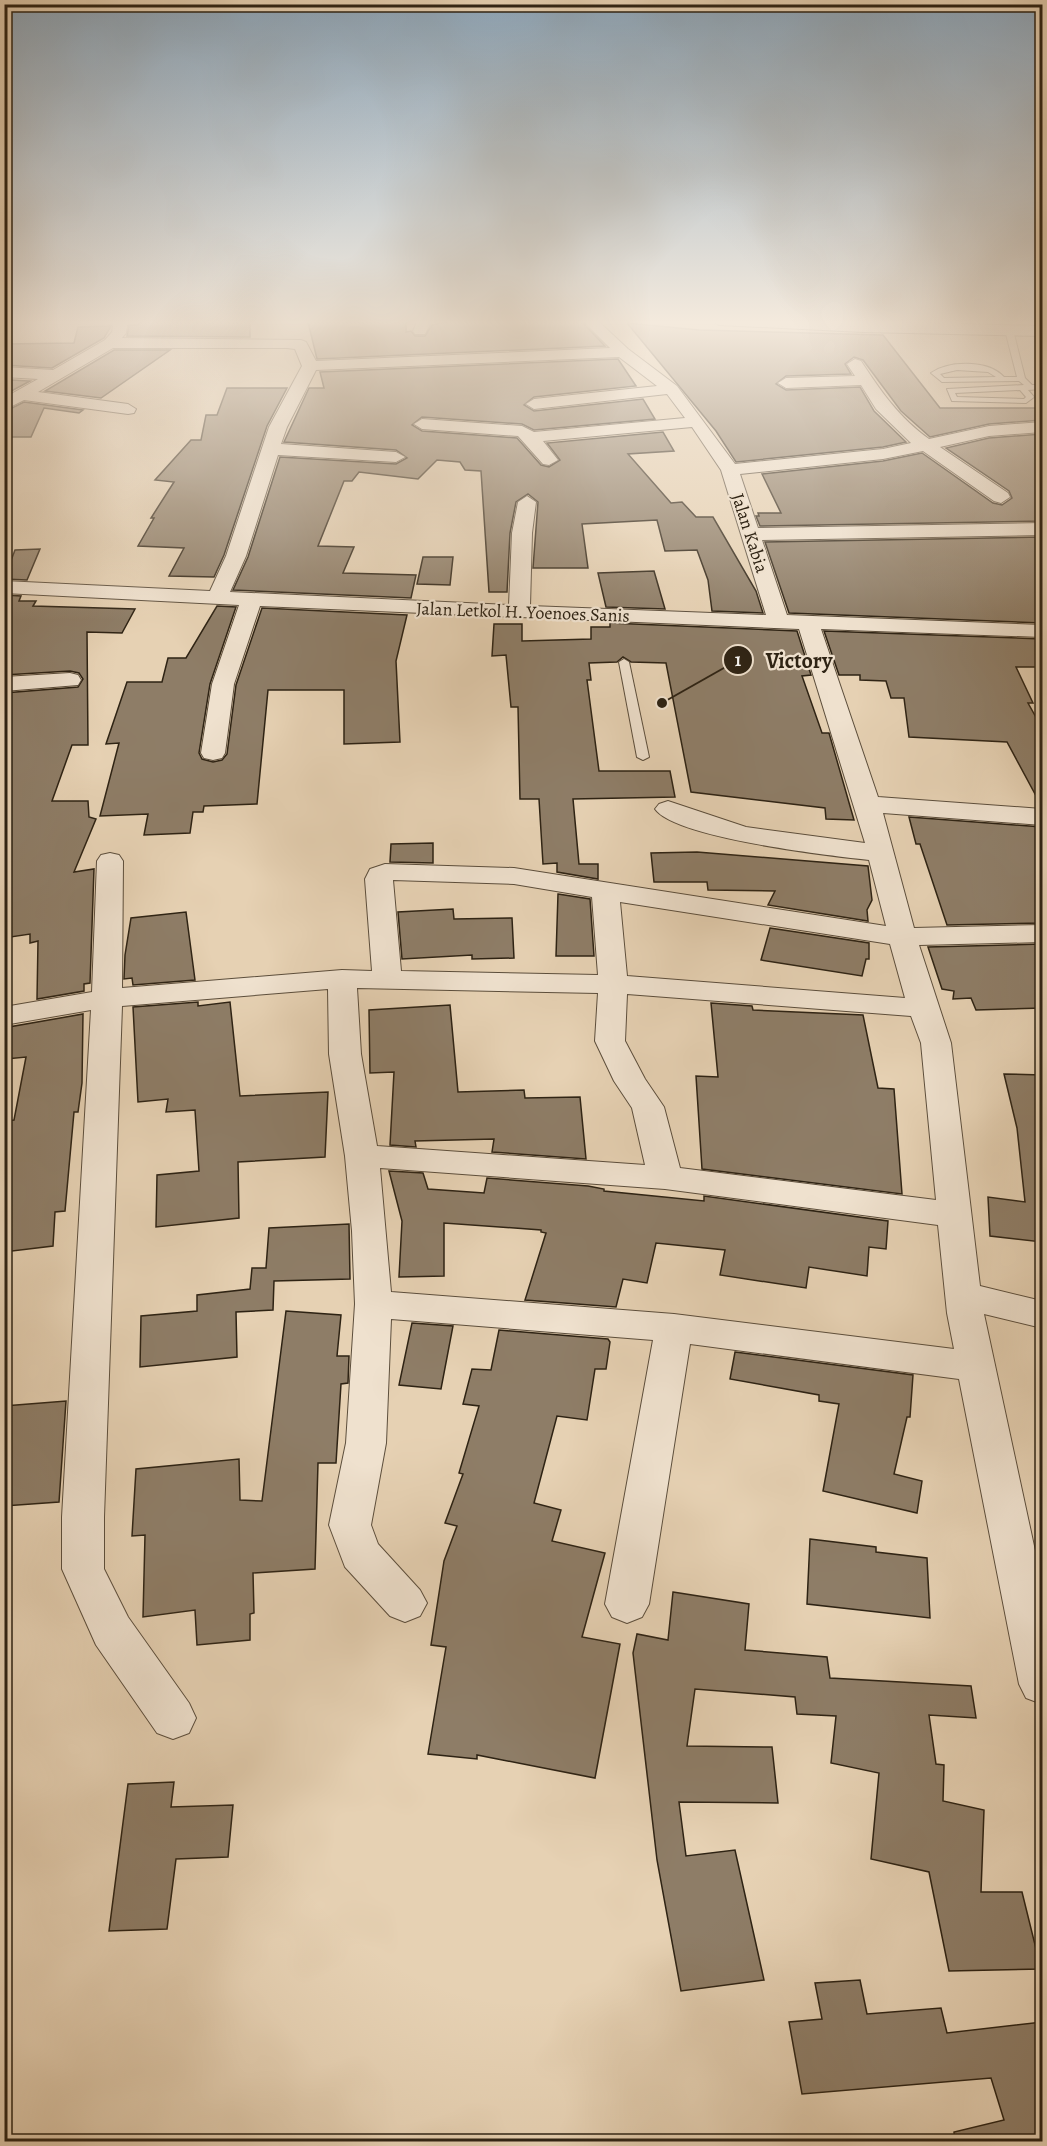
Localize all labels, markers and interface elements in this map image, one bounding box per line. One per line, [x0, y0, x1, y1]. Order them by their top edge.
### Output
street label: Jalan Kabia [726, 490, 774, 576]
street label: Jalan Letkol H. Yoenoes Sanis [416, 596, 630, 628]
callout: Victory [723, 640, 844, 680]
text: Victory [765, 646, 833, 676]
text: 1 [735, 648, 742, 672]

